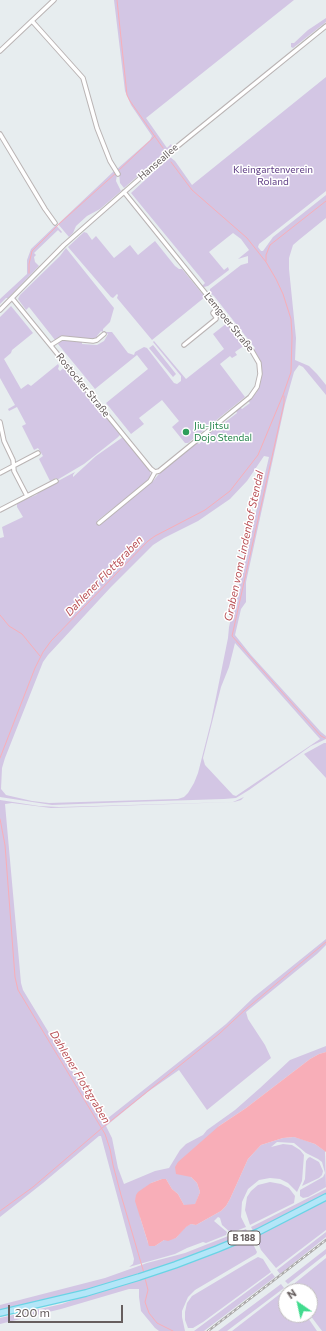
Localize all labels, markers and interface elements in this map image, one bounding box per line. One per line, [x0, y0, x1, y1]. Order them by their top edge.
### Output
street label: Hanseallee [136, 141, 180, 183]
park label: Kleingartenverein Roland [233, 164, 313, 188]
street label: Lemgoer Straße [202, 290, 256, 354]
street label: Rostocker Straße [54, 351, 112, 419]
place label: Jiu-Jitsu Dojo Stendal [194, 420, 252, 444]
marker: Jiu-Jitsu Dojo Stendal [181, 427, 191, 437]
water label: Graben vom Lindenhof Stendal [222, 470, 266, 622]
water label: Dahlener Flottgraben [62, 533, 146, 619]
water label: Dahlener Flottgraben [47, 1028, 113, 1126]
road number: B 188 [228, 1231, 260, 1245]
north arrow [278, 1283, 318, 1323]
text: N [285, 1286, 299, 1301]
scale bar [10, 1297, 125, 1323]
text: 200 m [15, 1305, 50, 1319]

